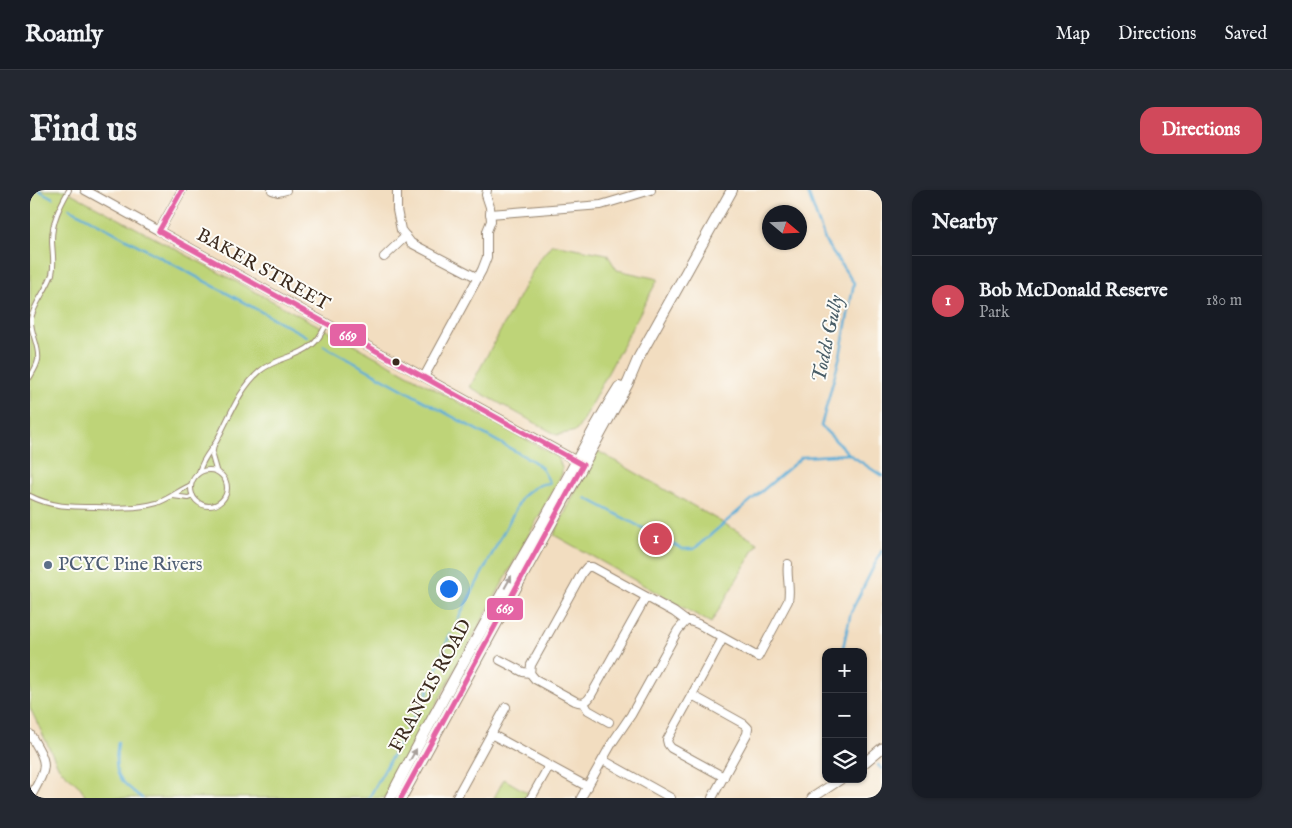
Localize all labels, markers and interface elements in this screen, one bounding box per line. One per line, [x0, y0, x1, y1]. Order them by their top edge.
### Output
text: Roamly [25, 19, 103, 50]
text: Map [1056, 23, 1090, 46]
text: Directions [1118, 23, 1196, 46]
text: Saved [1224, 23, 1267, 46]
button: Directions [1140, 107, 1262, 154]
text: Find us [30, 108, 137, 153]
north arrow [762, 205, 807, 250]
text: Nearby [932, 209, 997, 236]
street label: BAKER STREET [192, 223, 334, 317]
text: Bob McDonald Reserve [979, 279, 1168, 303]
text: 1 [945, 291, 951, 311]
text: 180 m [1206, 291, 1242, 311]
water label: Todds Gully [807, 292, 850, 385]
text: Park [979, 303, 1009, 323]
line badge: 669 [329, 323, 367, 347]
text: 669 [339, 327, 357, 345]
unlabelled marker [391, 357, 401, 367]
pin: 1 [640, 520, 672, 558]
place label: PCYC Pine Rivers [58, 553, 202, 577]
marker: PCYC Pine Rivers [42, 559, 54, 571]
one-way arrow [504, 575, 512, 589]
your location [436, 576, 462, 602]
line badge: 669 [486, 597, 524, 621]
text: 669 [496, 600, 514, 618]
street label: FRANCIS ROAD [384, 615, 478, 757]
map controls [822, 648, 867, 783]
button: + [822, 648, 867, 693]
button: − [822, 693, 867, 738]
button: layers [822, 738, 867, 783]
one-way arrow [409, 748, 417, 762]

